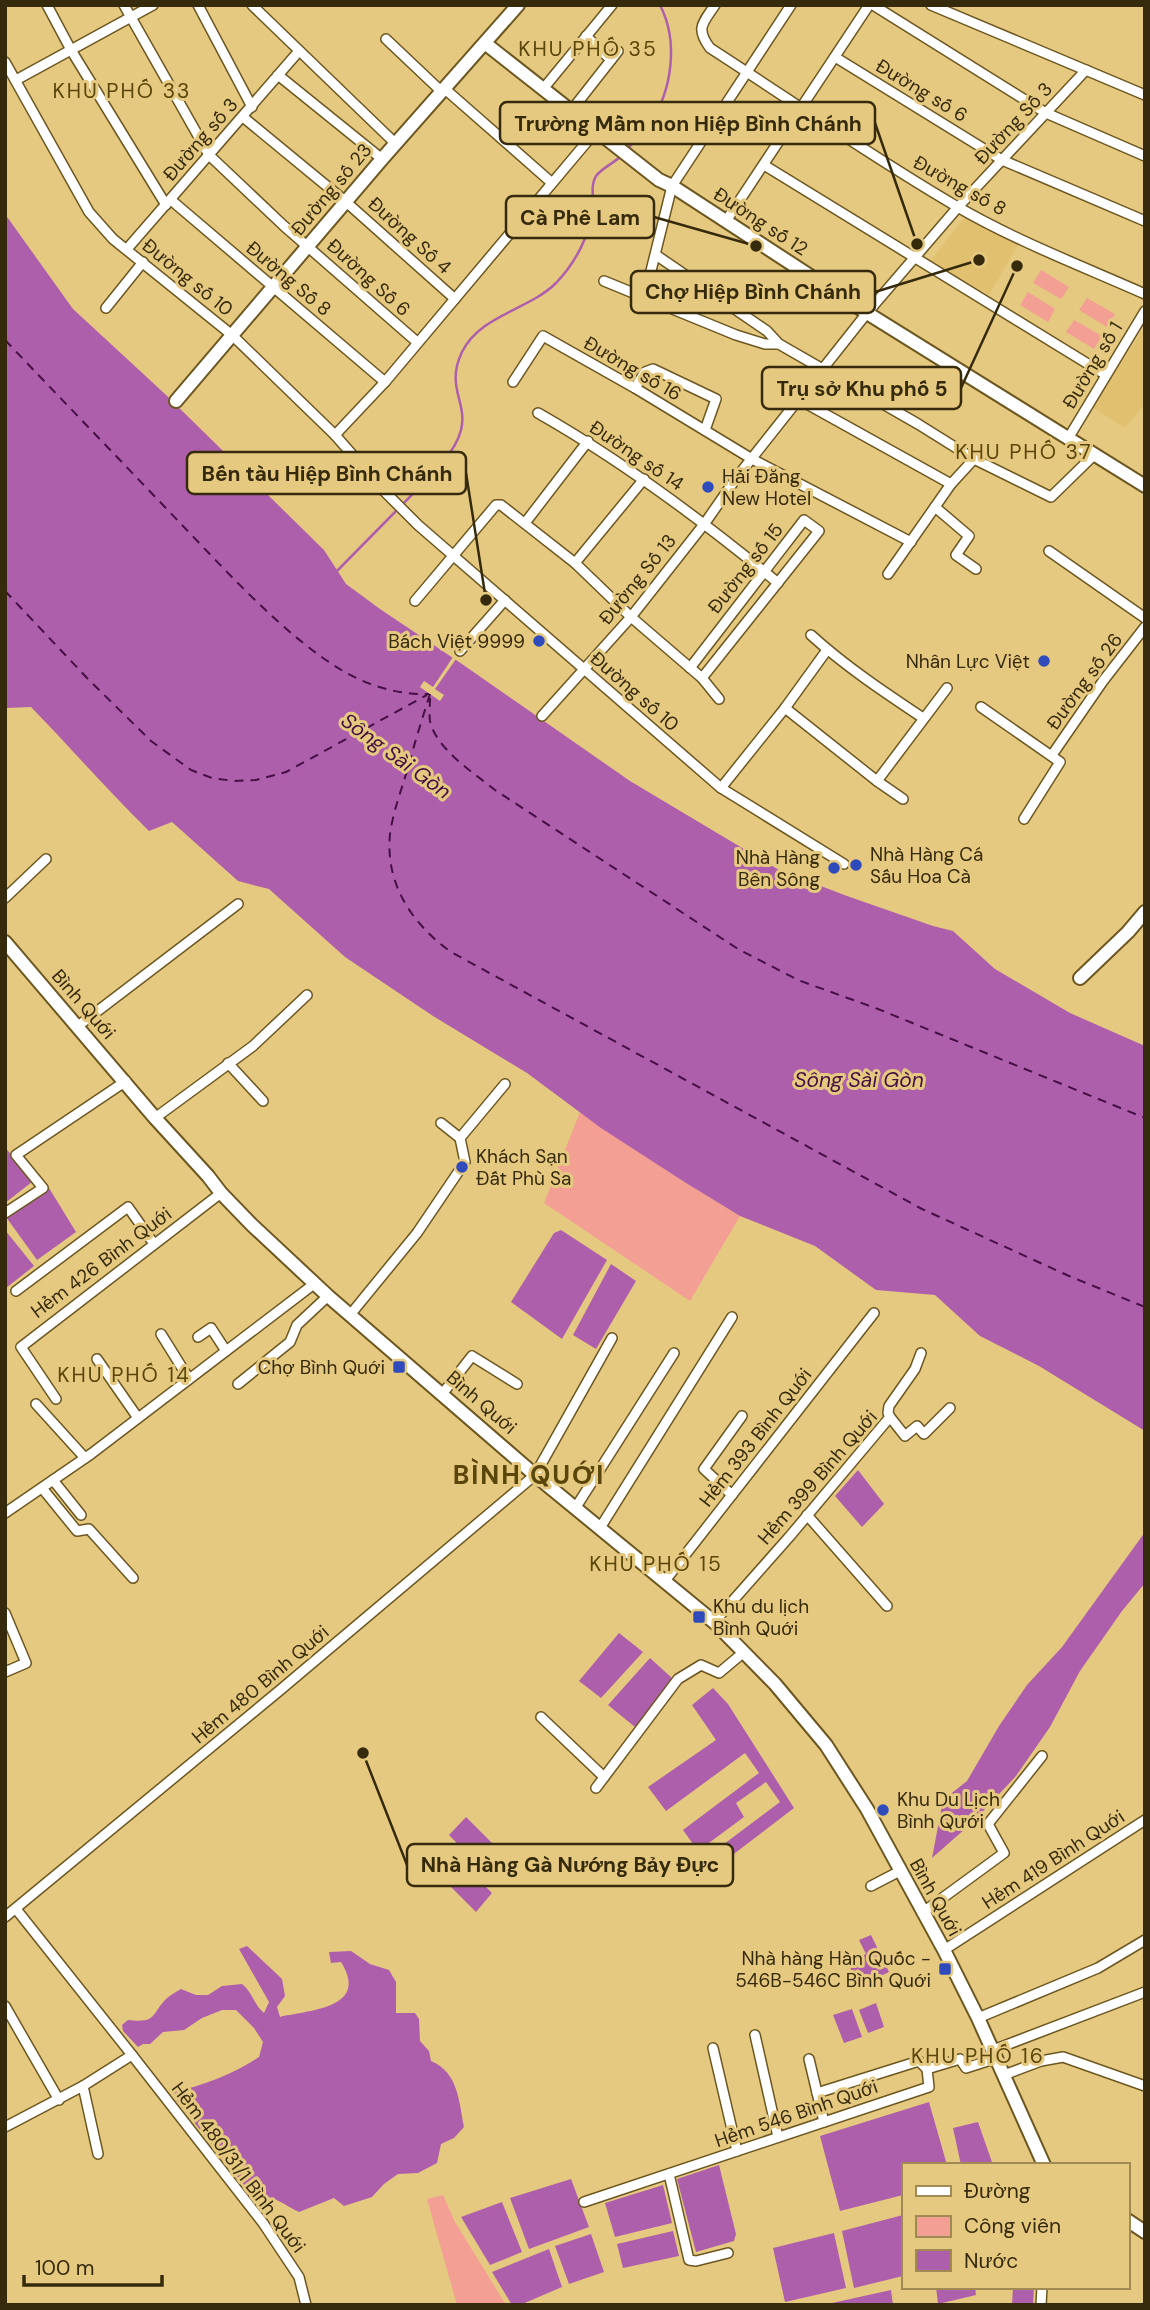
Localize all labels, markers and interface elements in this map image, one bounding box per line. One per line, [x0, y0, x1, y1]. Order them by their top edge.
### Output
district label: KHU PHỐ 35 [518, 35, 658, 63]
street label: Đường số 6 [871, 53, 972, 128]
district label: KHU PHỐ 33 [52, 77, 192, 105]
street label: Đường Số 3 [969, 77, 1058, 170]
street label: Đường số 3 [157, 93, 243, 186]
callout: Trường Mầm non Hiệp Bình Chánh [500, 102, 875, 144]
text: Trường Mầm non Hiệp Bình Chánh [514, 110, 862, 138]
street label: Đường số 23 [285, 138, 377, 241]
street label: Đường số 8 [909, 150, 1011, 221]
street label: Đường số 12 [709, 182, 813, 261]
street label: Đường Số 4 [363, 191, 457, 279]
callout: Cà Phê Lam [506, 196, 654, 238]
text: Cà Phê Lam [520, 204, 640, 232]
street label: Đường số 10 [137, 233, 238, 322]
street label: Đường Số 6 [321, 233, 416, 322]
street label: Đường Số 8 [241, 235, 337, 321]
callout: Chợ Hiệp Bình Chánh [631, 271, 875, 313]
text: Chợ Hiệp Bình Chánh [645, 278, 861, 306]
street label: Đường số 1 [1057, 317, 1128, 413]
street label: Đường số 16 [579, 330, 686, 406]
callout: Trụ sở Khu phố 5 [762, 367, 961, 409]
text: Trụ sở Khu phố 5 [776, 375, 948, 403]
street label: Đường số 14 [585, 415, 689, 496]
district label: KHU PHỐ 37 [955, 438, 1093, 466]
callout: Bến tàu Hiệp Bình Chánh [187, 452, 466, 494]
text: Bến tàu Hiệp Bình Chánh [202, 460, 452, 488]
place label: Hải Đăng New Hotel [722, 464, 811, 511]
marker: Hải Đăng New Hotel [700, 479, 716, 495]
street label: Đường số 15 [702, 518, 789, 619]
street label: Đường Số 13 [593, 529, 682, 630]
street label: Đường số 26 [1041, 628, 1128, 735]
place label: Bách Việt 9999 [388, 629, 525, 654]
marker: Bách Việt 9999 [531, 633, 547, 649]
street label: Đường số 10 [585, 646, 684, 737]
place label: Nhân Lực Việt [906, 649, 1030, 674]
marker: Nhân Lực Việt [1036, 653, 1052, 669]
water label: Sông Sài Gòn [335, 707, 457, 805]
place label: Nhà Hàng Cá Sấu Hoa Cà [870, 842, 983, 889]
place label: Nhà Hàng Bên Sông [736, 845, 820, 892]
marker: Nhà Hàng Cá Sấu Hoa Cà [848, 857, 864, 873]
marker: Nhà Hàng Bên Sông [826, 860, 842, 876]
street label: Bình Quới [46, 964, 121, 1045]
water label: Sông Sài Gòn [794, 1066, 924, 1094]
place label: Khách Sạn Đất Phù Sa [476, 1144, 571, 1191]
marker: Khách Sạn Đất Phù Sa [454, 1159, 470, 1175]
street label: Hẻm 426 Bình Quới [26, 1201, 177, 1324]
place label: Chợ Bình Quới [258, 1355, 385, 1380]
marker: Chợ Bình Quới [391, 1359, 407, 1375]
district label: KHU PHỐ 14 [57, 1361, 191, 1389]
street label: Hẻm 393 Bình Quới [693, 1363, 817, 1512]
street label: Bình Quới [441, 1365, 522, 1440]
street label: Hẻm 399 Bình Quới [752, 1405, 883, 1550]
district label: BÌNH QUỚI [453, 1458, 605, 1492]
district label: KHU PHỐ 15 [589, 1550, 723, 1578]
place label: Khu du lịch Bình Quới [713, 1594, 809, 1641]
marker: Khu du lịch Bình Quới [691, 1609, 707, 1625]
street label: Hẻm 480 Bình Quới [186, 1620, 334, 1749]
place label: Khu Du Lịch Bình Qưới [897, 1787, 1000, 1834]
marker: Khu Du Lịch Bình Qưới [875, 1802, 891, 1818]
street label: Hẻm 419 Bình Quới [977, 1804, 1129, 1915]
callout: Nhà Hàng Gà Nướng Bảy Đực [407, 1844, 733, 1886]
text: Nhà Hàng Gà Nướng Bảy Đực [421, 1851, 719, 1879]
street label: Bình Quới [904, 1854, 967, 1941]
place label: Nhà hàng Hàn Quốc - 546B-546C Bình Quới [735, 1946, 931, 1993]
marker: Nhà hàng Hàn Quốc - 546B-546C Bình Quới [937, 1961, 953, 1977]
district label: KHU PHỐ 16 [911, 2042, 1045, 2070]
street label: Hẻm 546 Bình Quới [711, 2074, 881, 2153]
street label: Hẻm 480/31/1 Bình Quới [166, 2077, 311, 2258]
legend [902, 2163, 1129, 2289]
text: Đường [964, 2177, 1031, 2205]
text: Công viên [964, 2212, 1061, 2240]
scale bar [24, 2244, 163, 2288]
text: Nước [964, 2247, 1018, 2275]
text: 100 m [35, 2254, 95, 2282]

